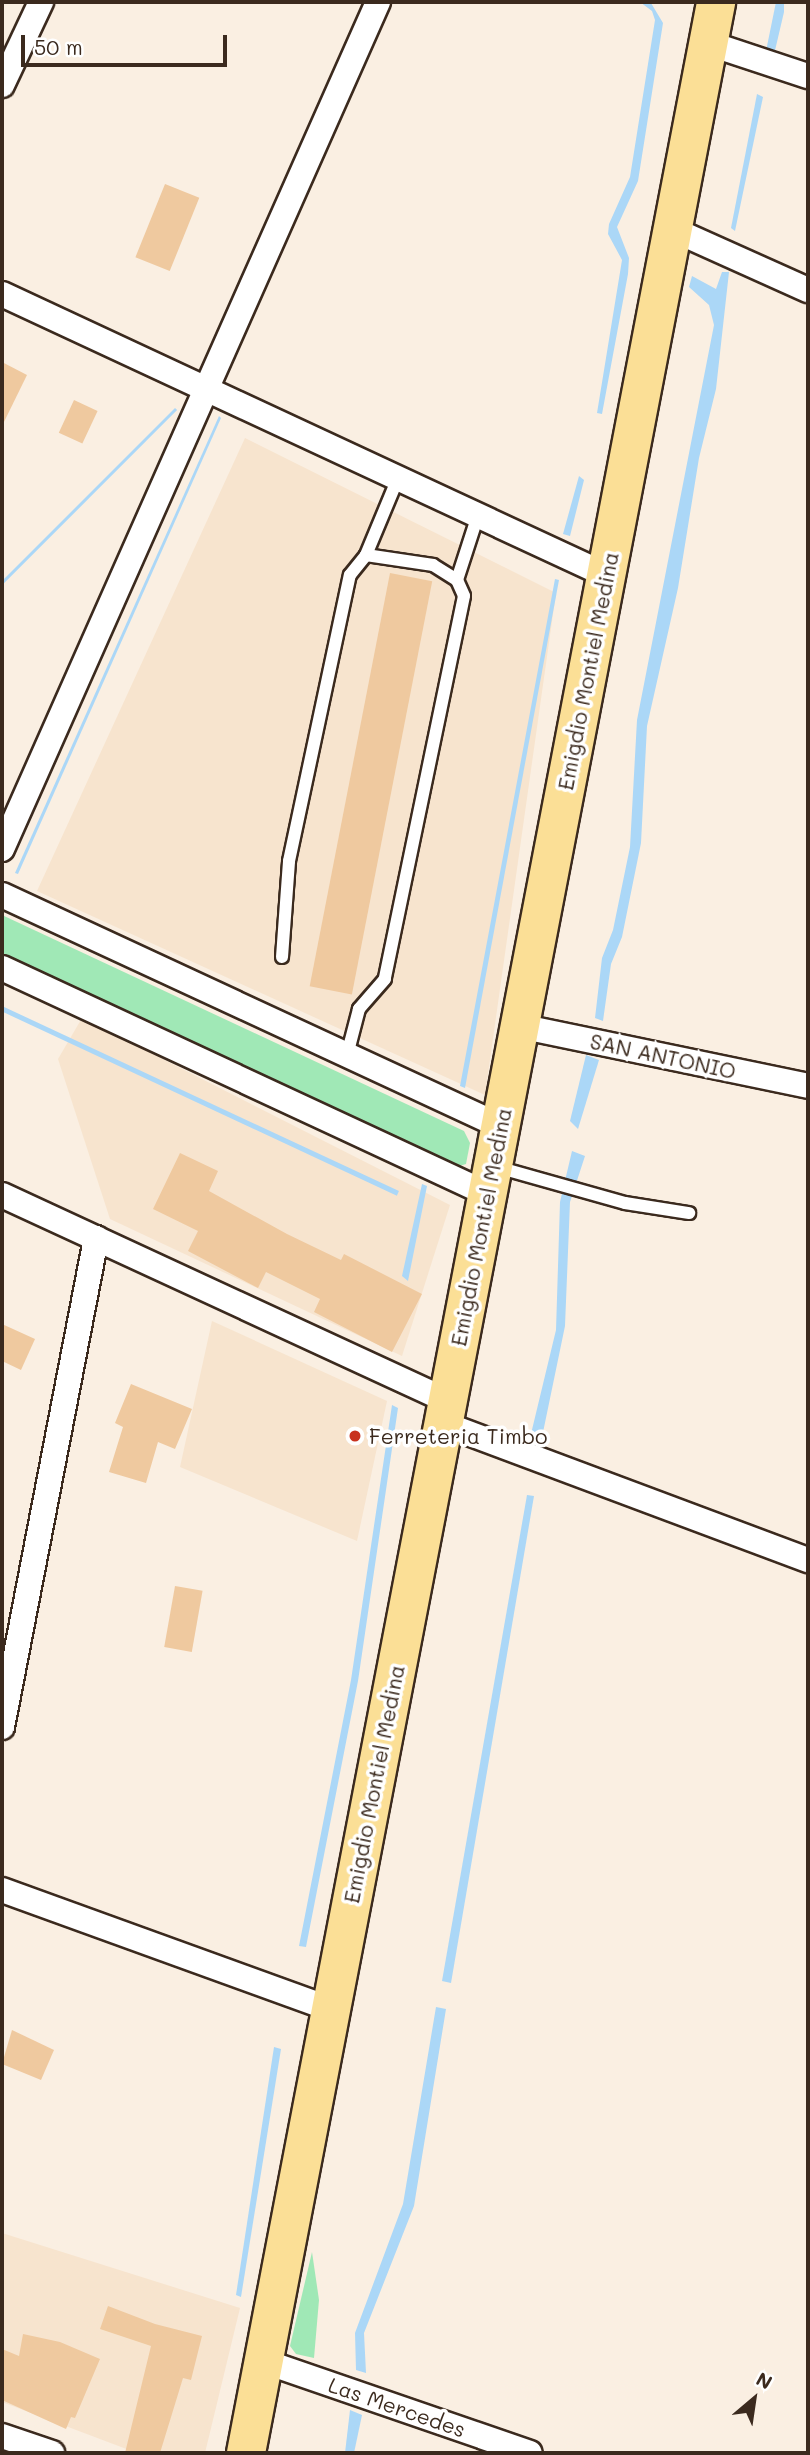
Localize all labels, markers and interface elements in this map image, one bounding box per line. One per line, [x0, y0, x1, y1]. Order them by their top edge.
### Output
scale bar [24, 21, 231, 65]
text: 50 m [34, 33, 83, 60]
street label: Emigdio Montiel Medina [553, 550, 623, 792]
street label: SAN ANTONIO [588, 1028, 738, 1084]
street label: Emigdio Montiel Medina [446, 1106, 516, 1348]
place label: Ferreteria Timbo [369, 1423, 548, 1449]
marker: Ferreteria Timbo [347, 1428, 363, 1444]
street label: Emigdio Montiel Medina [339, 1663, 409, 1905]
north arrow [719, 2364, 789, 2434]
text: N [752, 2366, 777, 2395]
street label: Las Mercedes [325, 2372, 469, 2442]

